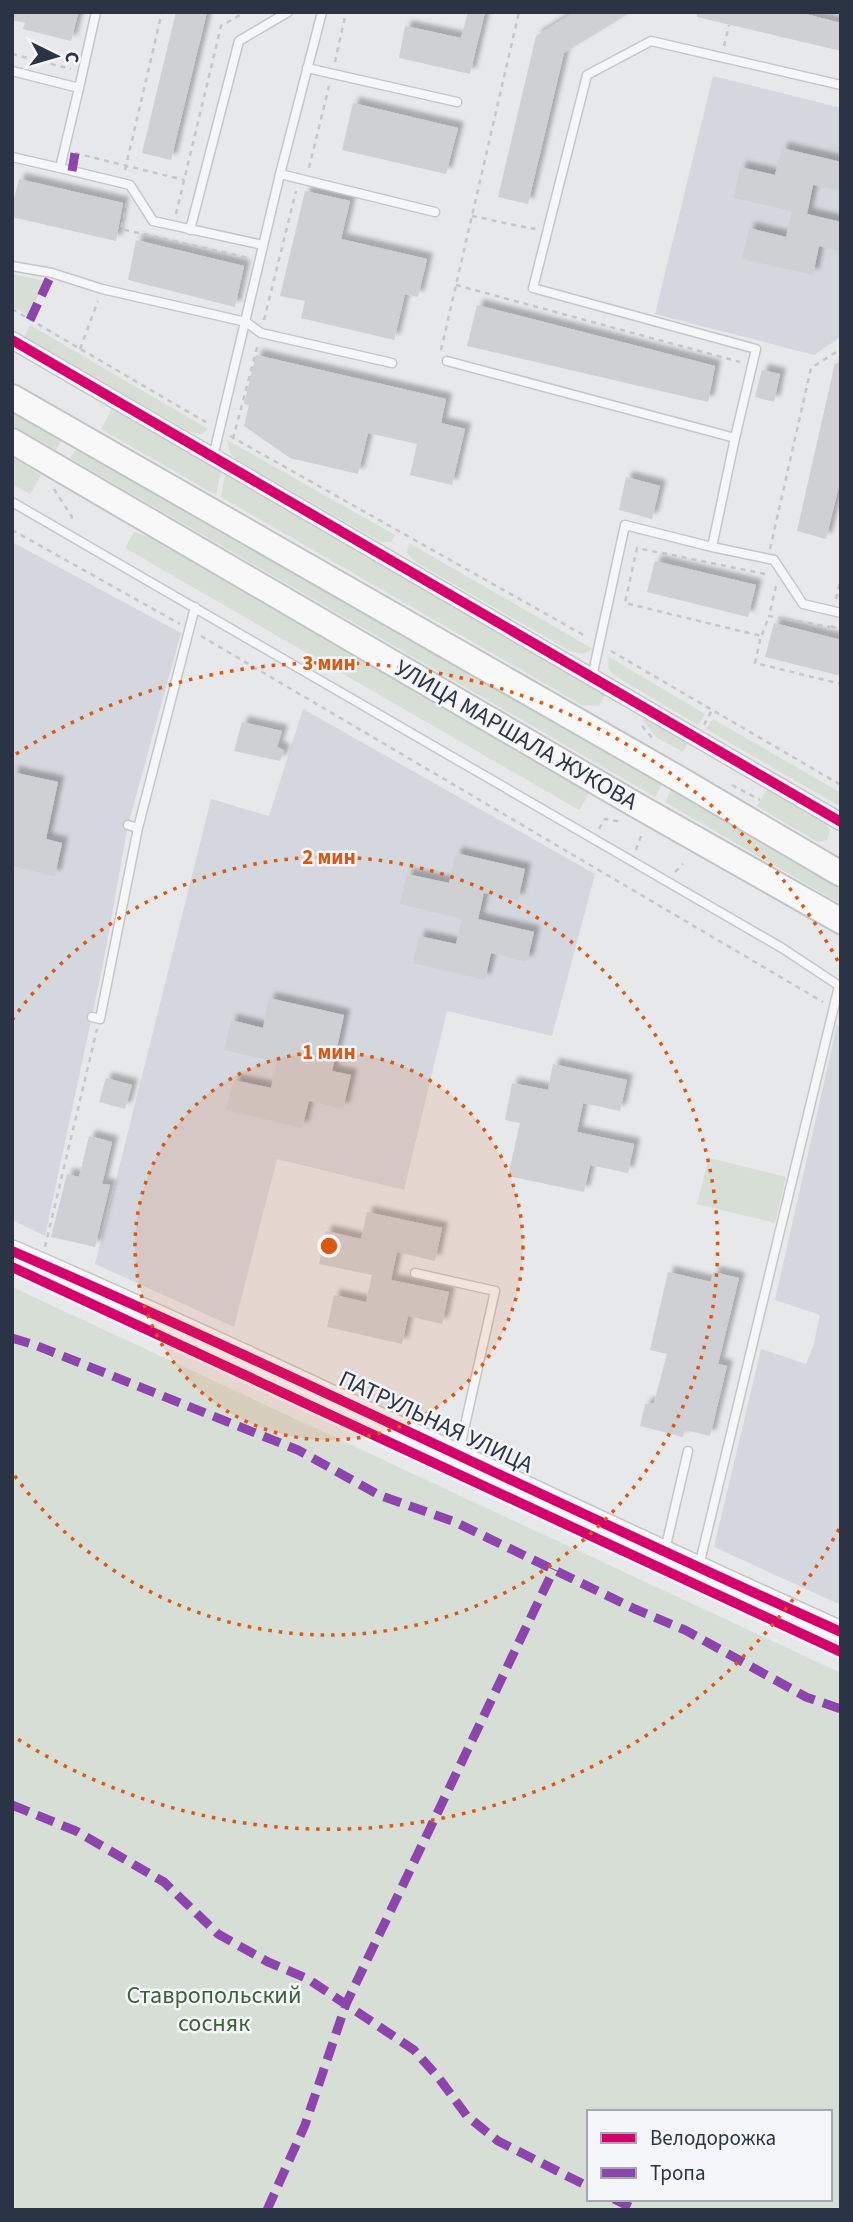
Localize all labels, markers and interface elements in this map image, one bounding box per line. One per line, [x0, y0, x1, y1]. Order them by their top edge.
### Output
north arrow [21, 21, 91, 91]
text: С [58, 51, 85, 64]
text: 3 мин [302, 648, 356, 678]
street label: УЛИЦА МАРШАЛА ЖУКОВА [388, 651, 644, 819]
text: 2 мин [302, 842, 356, 872]
text: 1 мин [302, 1037, 356, 1067]
centre of rings [317, 1234, 341, 1258]
street label: ПАТРУЛЬНАЯ УЛИЦА [333, 1362, 539, 1482]
park label: Ставропольский сосняк [127, 1978, 301, 2041]
legend [587, 2110, 832, 2201]
text: Велодорожка [650, 2123, 776, 2153]
text: Тропа [650, 2158, 706, 2188]

